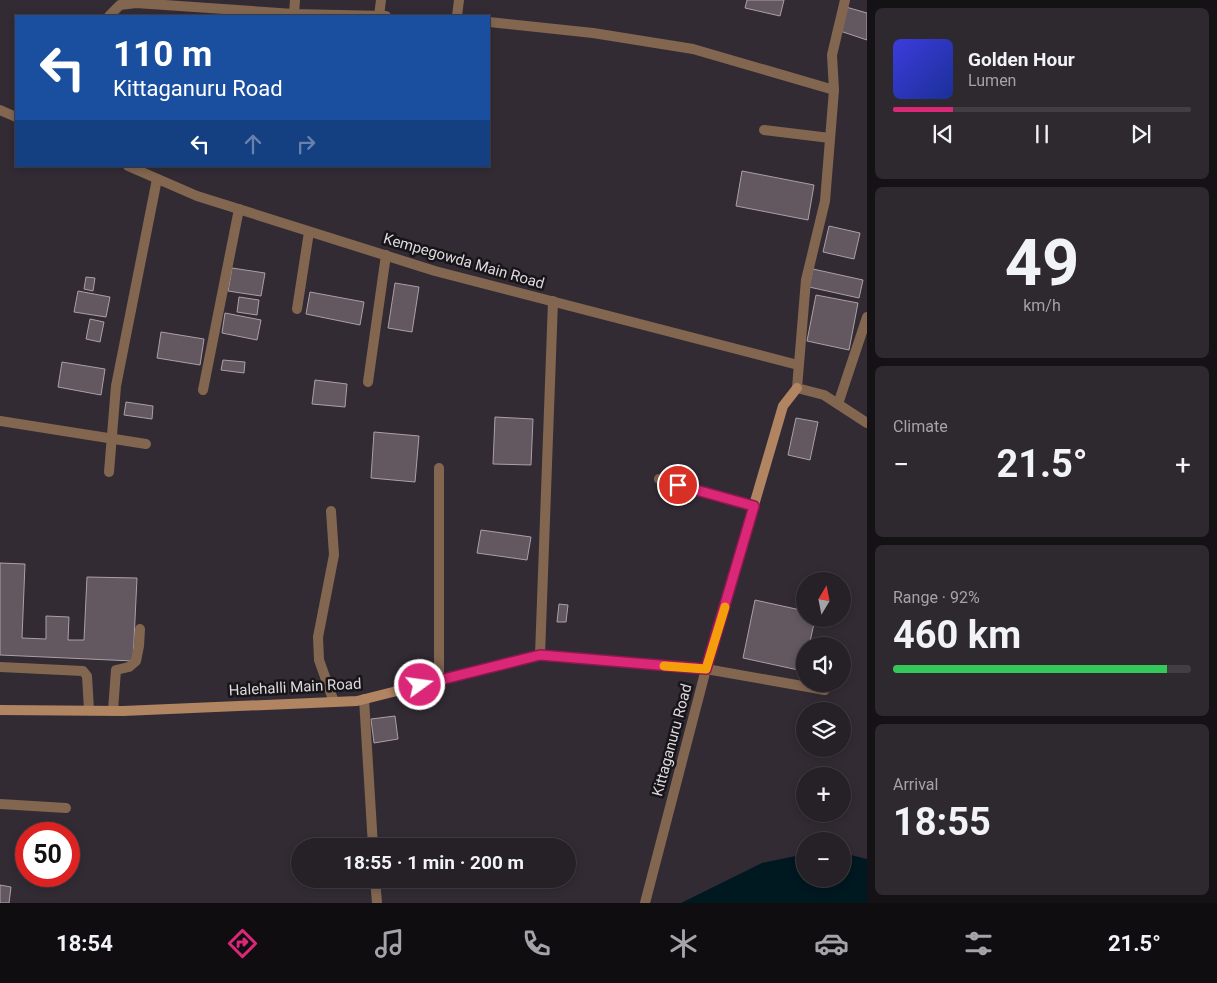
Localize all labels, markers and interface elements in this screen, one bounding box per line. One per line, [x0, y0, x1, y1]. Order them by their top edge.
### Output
text: 110 m [113, 34, 212, 75]
icon: left [30, 35, 95, 100]
text: Golden Hour [968, 48, 1075, 71]
text: Lumen [968, 71, 1016, 90]
text: Kittaganuru Road [113, 76, 283, 101]
icon: previous [929, 120, 957, 148]
icon: pause [1028, 120, 1056, 148]
icon: next [1127, 120, 1155, 148]
icon: left [186, 130, 214, 158]
icon: ahead [239, 130, 267, 158]
icon: right [292, 130, 320, 158]
text: 49 [1005, 225, 1079, 301]
street label: Kempegowda Main Road [381, 229, 547, 293]
text: km/h [1023, 296, 1061, 315]
text: Climate [893, 417, 948, 436]
text: 21.5° [996, 442, 1088, 486]
text: − [893, 448, 909, 481]
text: + [1175, 448, 1191, 481]
pin [657, 464, 699, 506]
icon: arrive [664, 471, 692, 499]
north arrow [796, 572, 851, 628]
map controls [796, 572, 851, 887]
text: Range · 92% [893, 588, 980, 607]
text: 460 km [893, 613, 1021, 657]
button: sound [796, 637, 851, 692]
position arrow [393, 658, 445, 710]
street label: Halehalli Main Road [228, 675, 362, 699]
street label: Kittaganuru Road [648, 682, 696, 798]
button: layers [796, 702, 851, 757]
button: + [796, 767, 851, 822]
text: Arrival [893, 775, 938, 794]
text: 18:55 [893, 800, 991, 844]
speed limit sign: 50 [15, 822, 80, 887]
button: − [796, 832, 851, 887]
text: 18:55 · 1 min · 200 m [343, 851, 524, 874]
icon: directions [225, 926, 260, 961]
icon: music [372, 926, 407, 961]
icon: phone [519, 926, 554, 961]
icon: climate [666, 926, 701, 961]
icon: car [814, 926, 849, 961]
icon: filters [961, 926, 996, 961]
text: 18:54 [56, 931, 113, 956]
text: 21.5° [1108, 931, 1161, 956]

